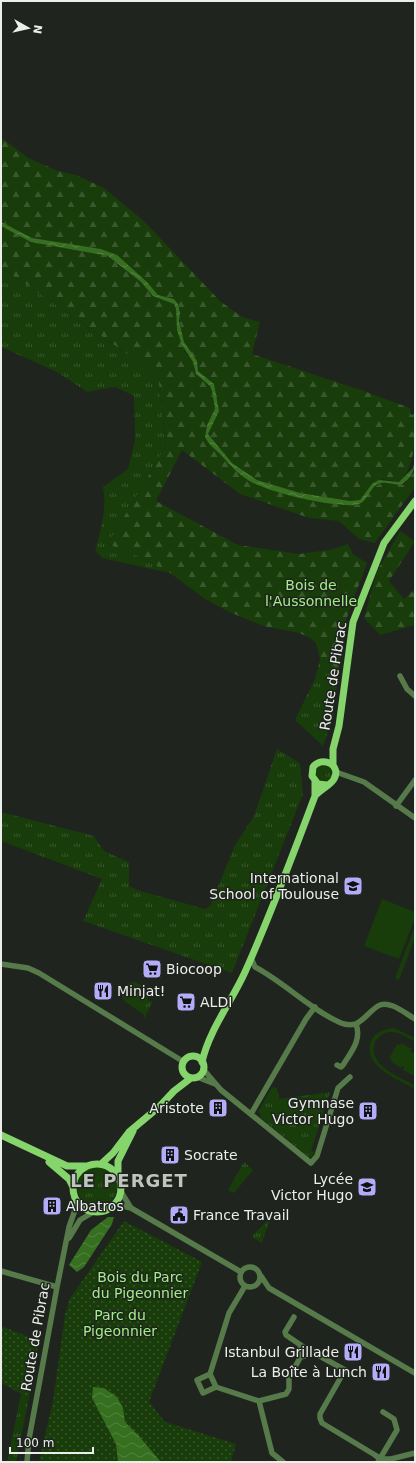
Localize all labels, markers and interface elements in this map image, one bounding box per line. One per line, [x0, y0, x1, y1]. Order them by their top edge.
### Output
north arrow [8, 8, 48, 48]
text: N [30, 24, 44, 35]
park label: Bois de l'Aussonnelle [265, 577, 357, 609]
street label: Route de Pibrac [316, 620, 350, 732]
place label: International School of Toulouse [209, 870, 339, 902]
school or university icon: International School of Toulouse [342, 875, 364, 897]
supermarket icon: Biocoop [141, 958, 163, 980]
place label: Biocoop [166, 961, 222, 977]
restaurant icon: Minjat! [92, 980, 114, 1002]
place label: Minjat! [117, 983, 165, 999]
supermarket icon: ALDI [175, 991, 197, 1013]
place label: ALDI [200, 994, 232, 1010]
place label: Gymnase Victor Hugo [272, 1095, 354, 1127]
building icon: Aristote [207, 1097, 229, 1119]
place label: Aristote [149, 1100, 204, 1116]
building icon: Gymnase Victor Hugo [357, 1100, 379, 1122]
building icon: Socrate [159, 1144, 181, 1166]
place label: Socrate [184, 1147, 238, 1163]
district label: LE PERGET [70, 1170, 188, 1191]
place label: Lycée Victor Hugo [271, 1171, 353, 1203]
school or university icon: Lycée Victor Hugo [356, 1176, 378, 1198]
building icon: Albatros [41, 1195, 63, 1217]
place label: Albatros [66, 1198, 124, 1214]
public building icon: France Travail [168, 1204, 190, 1226]
place label: France Travail [193, 1207, 289, 1223]
park label: Bois du Parc du Pigeonnier [92, 1269, 188, 1301]
street label: Route de Pibrac [18, 1281, 52, 1393]
park label: Parc du Pigeonnier [83, 1307, 157, 1339]
restaurant icon: Istanbul Grillade [342, 1341, 364, 1363]
place label: Istanbul Grillade [224, 1344, 339, 1360]
restaurant icon: La Boîte à Lunch [370, 1361, 392, 1383]
place label: La Boîte à Lunch [251, 1364, 367, 1380]
scale bar [10, 1429, 93, 1455]
text: 100 m [16, 1436, 54, 1450]

